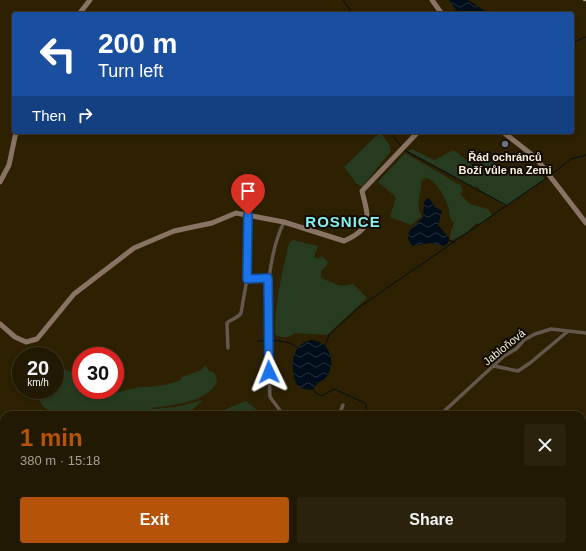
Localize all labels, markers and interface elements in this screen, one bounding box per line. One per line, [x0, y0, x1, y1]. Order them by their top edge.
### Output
icon: left [32, 28, 84, 80]
text: 200 m [98, 28, 177, 59]
text: Turn left [98, 61, 163, 81]
icon: right [74, 104, 96, 126]
text: Then [32, 107, 66, 124]
marker: Řád ochránců Boží vůle na Zemi [500, 139, 510, 149]
place label: Řád ochránců Boží vůle na Zemi [459, 151, 551, 176]
pin [231, 174, 265, 215]
icon: arrive [237, 180, 259, 202]
district label: ROSNICE [305, 213, 381, 230]
street label: Jabloňová [481, 326, 528, 367]
speed limit sign: 30 [72, 347, 124, 399]
position arrow [248, 351, 290, 393]
text: 20 [27, 357, 49, 379]
text: km/h [27, 377, 49, 388]
text: 1 min [20, 424, 83, 451]
button: close [524, 424, 566, 466]
text: 380 m · 15:18 [20, 453, 100, 468]
button: Exit [20, 497, 289, 543]
button: Share [297, 497, 566, 543]

